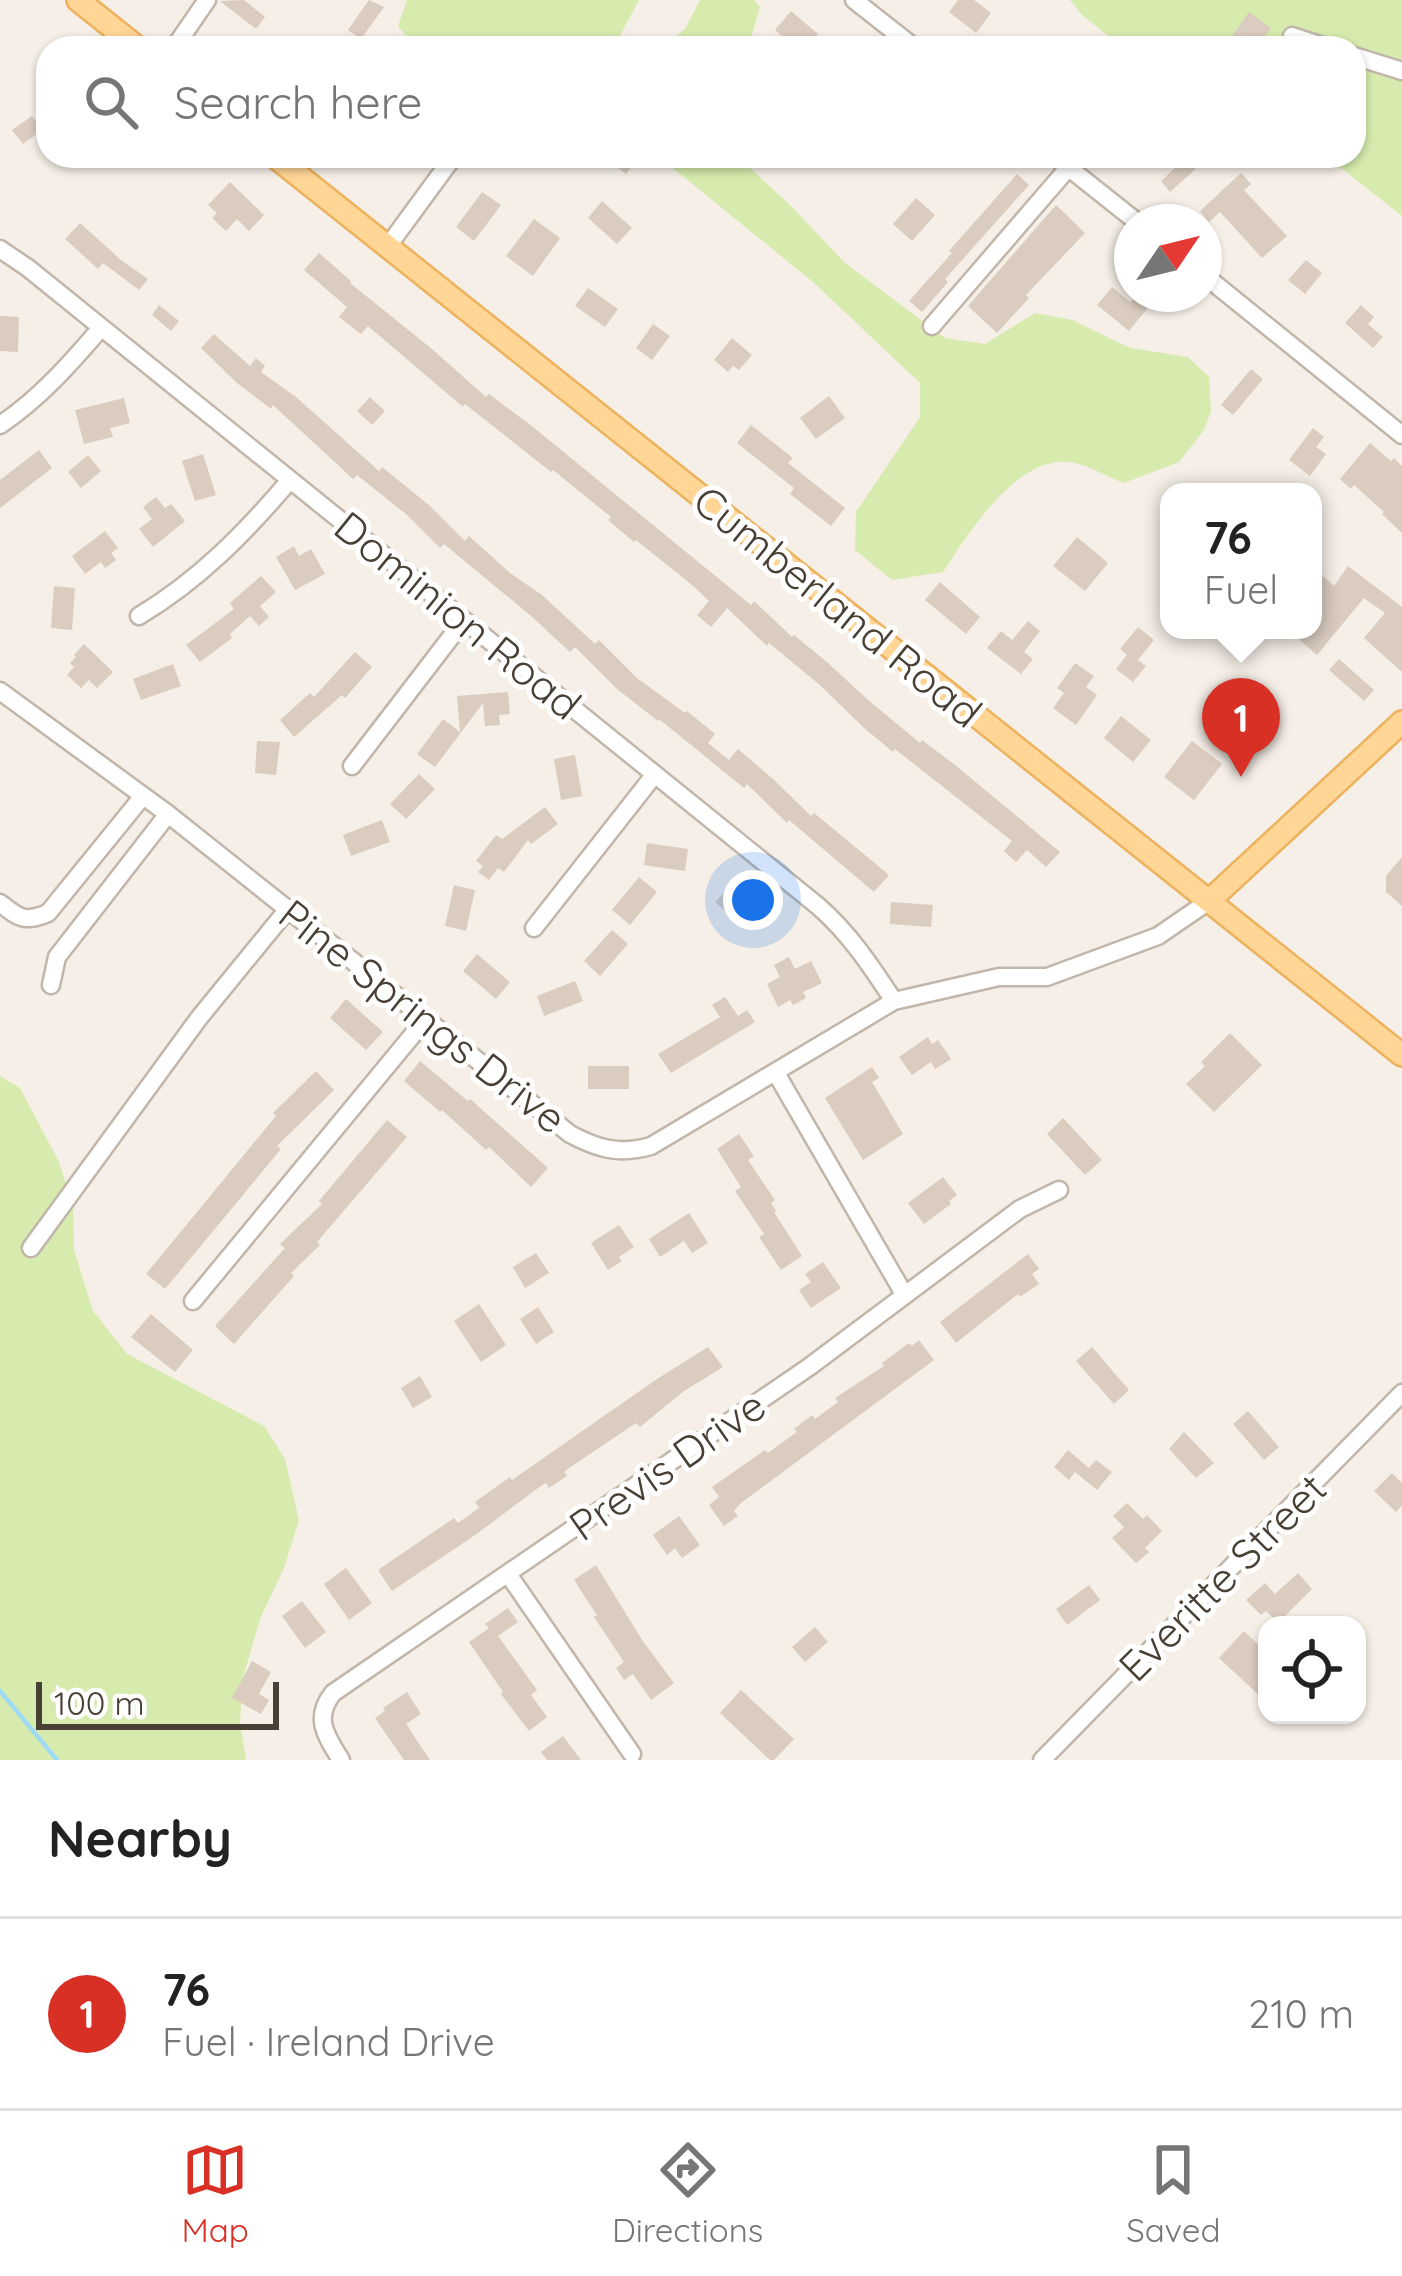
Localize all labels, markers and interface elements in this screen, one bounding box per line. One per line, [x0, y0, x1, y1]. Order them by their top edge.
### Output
search box [36, 36, 1366, 168]
icon: search [78, 69, 144, 135]
text: Search here [174, 74, 422, 130]
north arrow [1114, 204, 1222, 312]
street label: Cumberland Road [683, 474, 993, 738]
popup [1160, 483, 1322, 639]
street label: Dominion Road [324, 499, 592, 731]
text: 76 [1204, 509, 1252, 565]
text: Fuel [1204, 565, 1278, 614]
pin: 1 [1202, 678, 1280, 777]
your location [723, 870, 783, 930]
street label: Pine Springs Drive [269, 887, 577, 1145]
street label: Previs Drive [559, 1378, 775, 1552]
street label: Everitte Street [1107, 1462, 1337, 1692]
map controls [1258, 1616, 1366, 1724]
button: locate [1258, 1616, 1366, 1724]
scale bar [36, 1676, 279, 1729]
text: 100 m [54, 1682, 145, 1723]
text: Nearby [48, 1806, 232, 1870]
text: 76 [162, 1961, 210, 2017]
text: 1 [79, 1989, 95, 2038]
text: 210 m [1249, 1989, 1354, 2038]
text: Fuel · Ireland Drive [162, 2017, 495, 2066]
tab: Map [182, 2137, 249, 2250]
tab: Directions [612, 2137, 763, 2250]
tab: Saved [1126, 2137, 1220, 2250]

